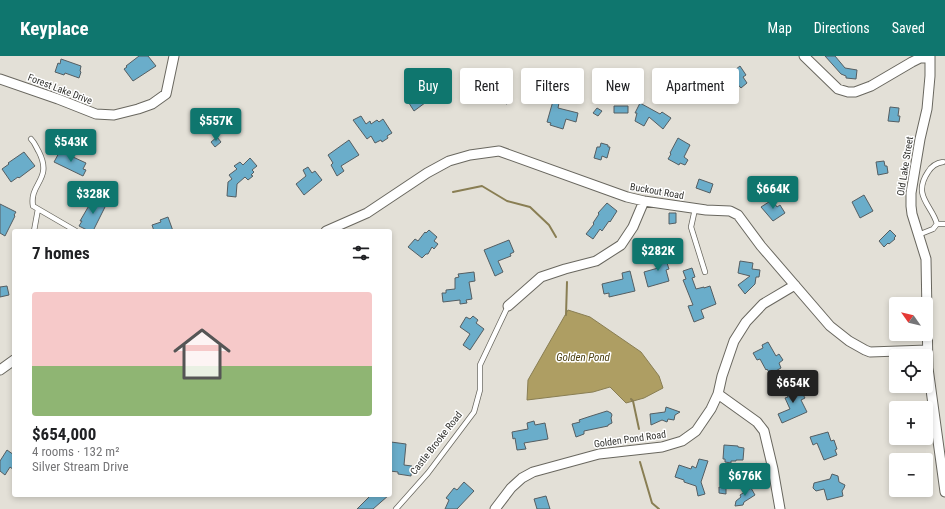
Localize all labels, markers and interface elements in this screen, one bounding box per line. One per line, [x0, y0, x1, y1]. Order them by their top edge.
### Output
text: Keyplace [20, 17, 89, 40]
text: Map [768, 20, 792, 36]
text: Directions [814, 20, 870, 36]
text: Saved [892, 20, 925, 36]
chip: Buy [404, 68, 452, 104]
chip: Rent [460, 68, 513, 104]
chip: Filters [521, 68, 584, 104]
chip: New [592, 68, 644, 104]
chip: Apartment [652, 68, 739, 104]
street label: Forest Lake Drive [26, 72, 94, 106]
pin: $557K [188, 108, 244, 142]
text: $557K [199, 113, 233, 128]
pin: $543K [43, 129, 99, 163]
text: $543K [54, 134, 88, 149]
street label: Old Lake Street [895, 136, 915, 196]
pin: $664K [745, 176, 801, 210]
pin: $328K [65, 181, 121, 215]
street label: Buckout Road [629, 181, 685, 201]
text: $664K [756, 181, 790, 196]
text: $328K [76, 186, 110, 201]
pin: $282K [630, 238, 686, 272]
icon: filters [350, 242, 372, 264]
text: 7 homes [32, 243, 90, 263]
text: $282K [641, 243, 675, 258]
north arrow [889, 297, 933, 341]
map controls [889, 297, 933, 497]
icon: home [166, 318, 238, 390]
button: locate [889, 349, 933, 393]
water label: Golden Pond [556, 351, 611, 364]
pin: $654K [765, 370, 821, 404]
text: $654K [776, 375, 810, 390]
button: + [889, 401, 933, 445]
street label: Castle Brooke Road [408, 409, 464, 477]
text: $654,000 [32, 424, 96, 444]
street label: Golden Pond Road [593, 428, 667, 450]
text: 4 rooms · 132 m² [32, 444, 119, 459]
button: − [889, 453, 933, 497]
text: Silver Stream Drive [32, 459, 129, 474]
pin: $676K [717, 463, 773, 497]
text: $676K [728, 468, 762, 483]

